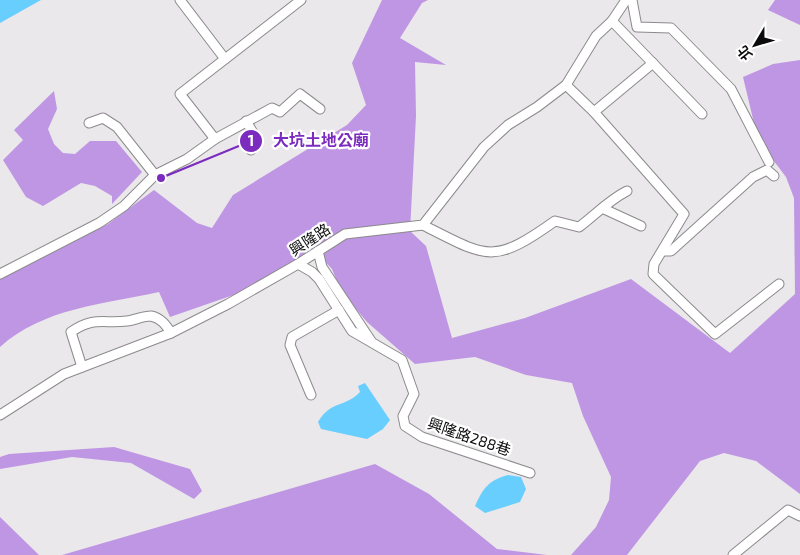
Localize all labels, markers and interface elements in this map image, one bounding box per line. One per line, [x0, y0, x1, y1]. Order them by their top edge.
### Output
north arrow [730, 20, 780, 70]
text: 北 [733, 43, 755, 64]
callout: 大坑土地公廟 [238, 125, 379, 156]
text: 大坑土地公廟 [273, 130, 369, 149]
text: 1 [248, 131, 254, 149]
street label: 興隆路 [286, 219, 333, 259]
street label: 興隆路288巷 [425, 413, 513, 459]

